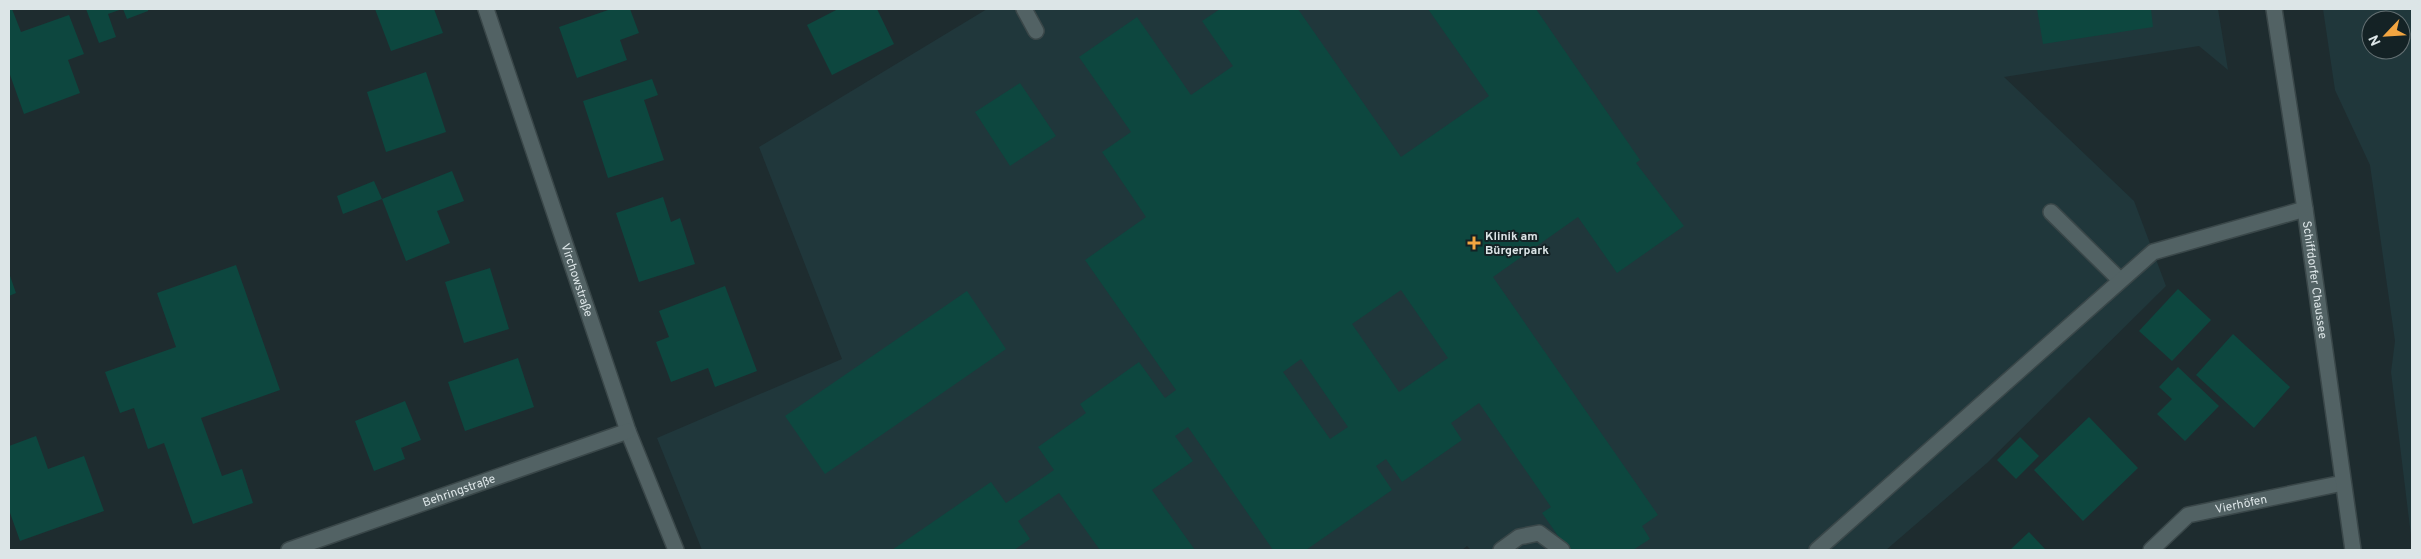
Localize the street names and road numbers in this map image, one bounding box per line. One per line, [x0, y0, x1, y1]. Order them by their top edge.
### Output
street label: Schiffdorfer Chaussee [2298, 220, 2330, 340]
street label: Virchowstraße [556, 241, 596, 319]
street label: Behringstraße [421, 471, 498, 511]
street label: Vierhöfen [2214, 492, 2269, 518]

